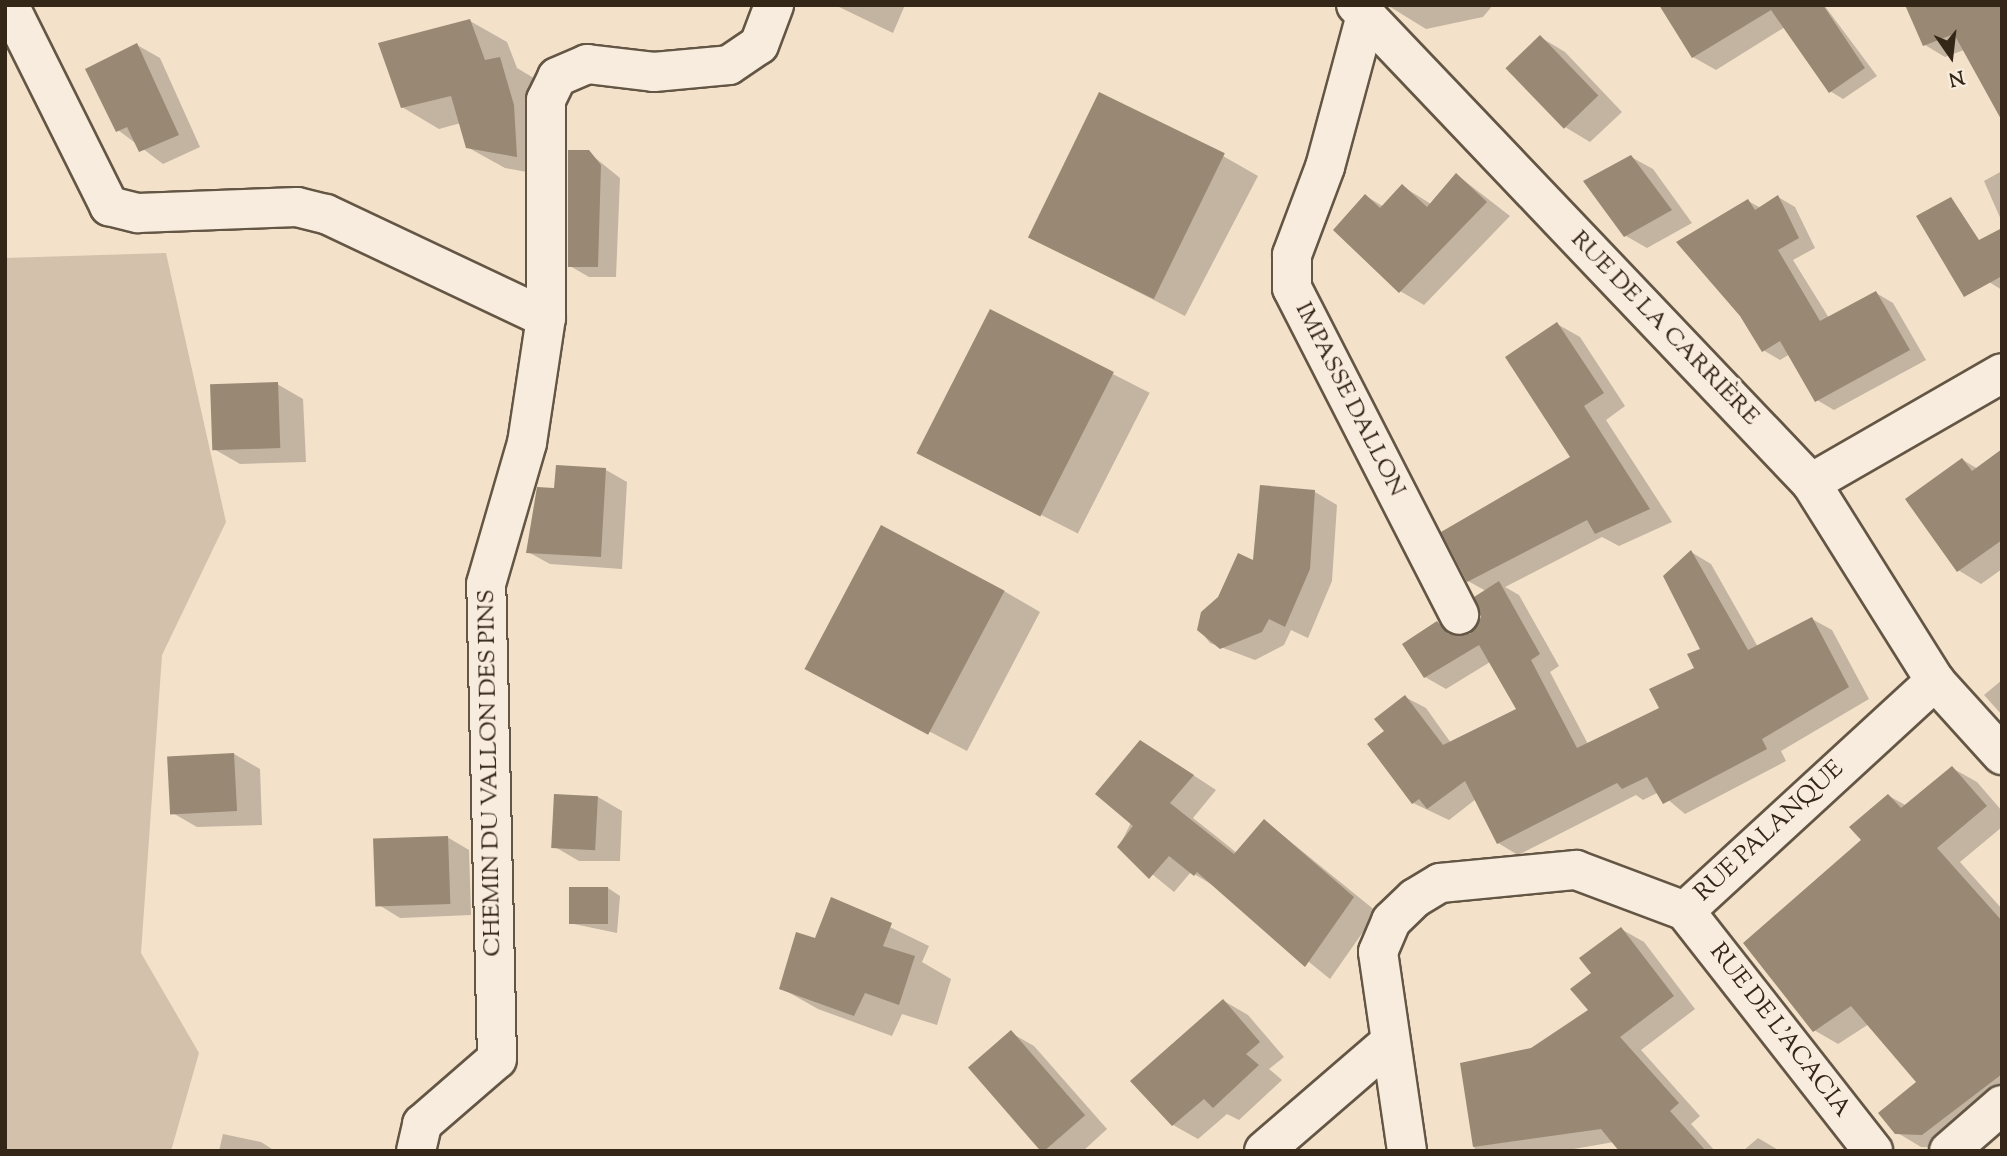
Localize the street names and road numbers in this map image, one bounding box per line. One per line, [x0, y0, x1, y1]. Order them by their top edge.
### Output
street label: RUE DE LA CARRIÈRE [1564, 226, 1764, 432]
street label: IMPASSE DALLON [1288, 298, 1410, 502]
street label: CHEMIN DU VALLON DES PINS [473, 589, 509, 957]
street label: RUE PALANQUE [1690, 756, 1850, 908]
street label: RUE DE L'ACACIA [1702, 938, 1856, 1124]

